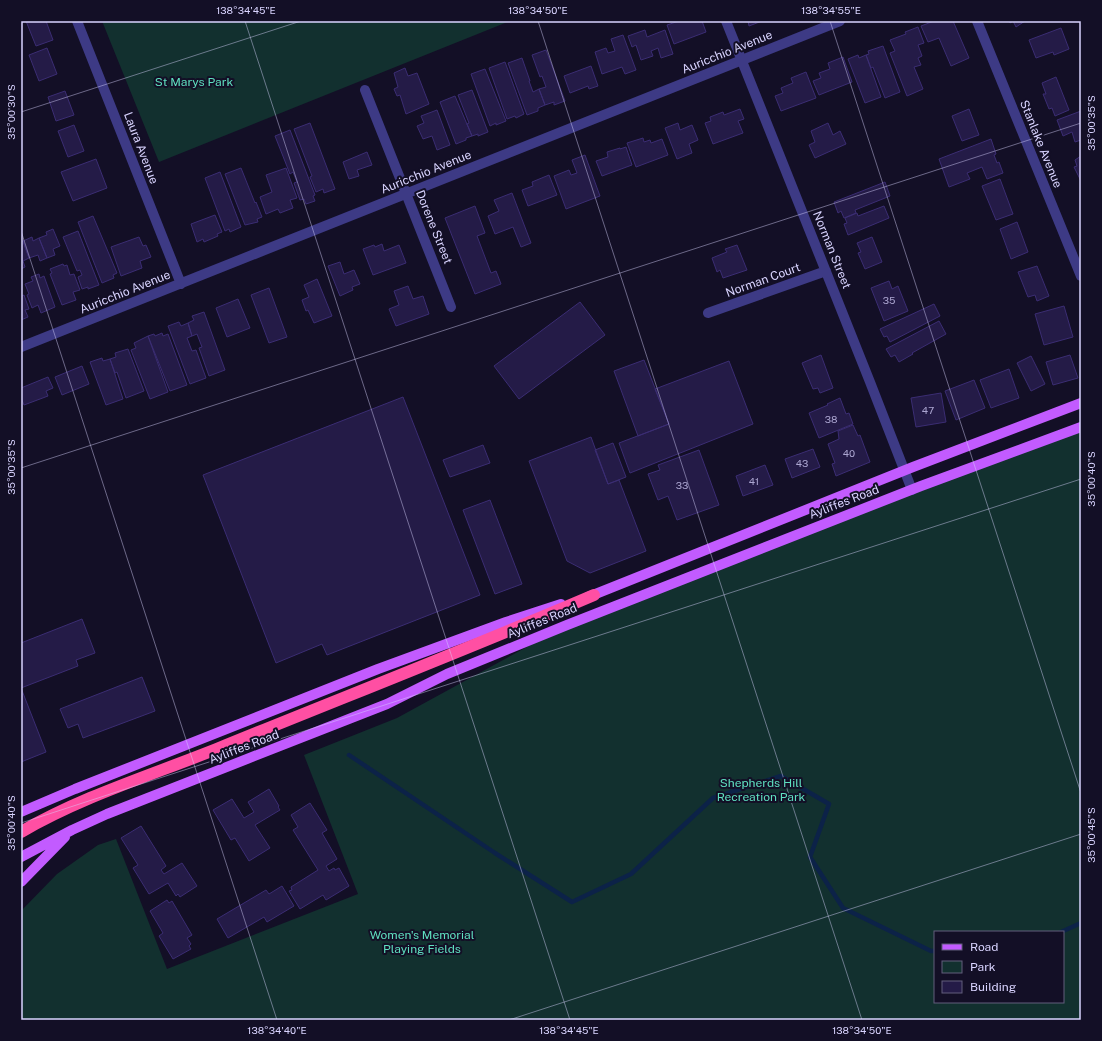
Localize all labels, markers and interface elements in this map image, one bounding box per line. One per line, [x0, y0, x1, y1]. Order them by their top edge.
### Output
text: 138°34'45"E [216, 4, 276, 16]
text: 138°34'50"E [508, 4, 568, 16]
text: 138°34'55"E [801, 4, 861, 16]
street label: Auricchio Avenue [680, 27, 775, 77]
park label: St Marys Park [155, 75, 233, 89]
text: 35°00'30"S [5, 84, 17, 140]
text: 35°00'35"S [1085, 95, 1097, 151]
street label: Stanlake Avenue [1017, 98, 1065, 190]
street label: Laura Avenue [121, 110, 161, 186]
street label: Auricchio Avenue [379, 147, 474, 197]
street label: Dorene Street [413, 188, 455, 266]
street label: Norman Street [810, 209, 854, 291]
street label: Norman Court [724, 260, 803, 300]
street label: Auricchio Avenue [78, 267, 173, 317]
house number: 35 [883, 294, 895, 306]
house number: 47 [922, 404, 934, 416]
house number: 38 [825, 413, 837, 425]
text: 35°00'35"S [5, 439, 17, 495]
house number: 40 [843, 447, 855, 459]
text: 35°00'40"S [1085, 451, 1097, 507]
house number: 43 [796, 457, 808, 469]
house number: 41 [749, 475, 759, 487]
house number: 33 [676, 479, 688, 491]
street label: Ayliffes Road [807, 482, 881, 522]
street label: Ayliffes Road [505, 601, 579, 641]
street label: Ayliffes Road [207, 727, 281, 767]
park label: Shepherds Hill Recreation Park [717, 776, 806, 804]
text: 35°00'40"S [5, 795, 17, 851]
text: 35°00'45"S [1085, 807, 1097, 863]
park label: Women's Memorial Playing Fields [370, 928, 475, 956]
legend [934, 931, 1064, 1003]
text: Road [970, 940, 998, 954]
text: Park [970, 960, 996, 974]
text: Building [970, 980, 1016, 994]
text: 138°34'40"E [247, 1024, 307, 1036]
text: 138°34'45"E [539, 1024, 599, 1036]
text: 138°34'50"E [832, 1024, 892, 1036]

